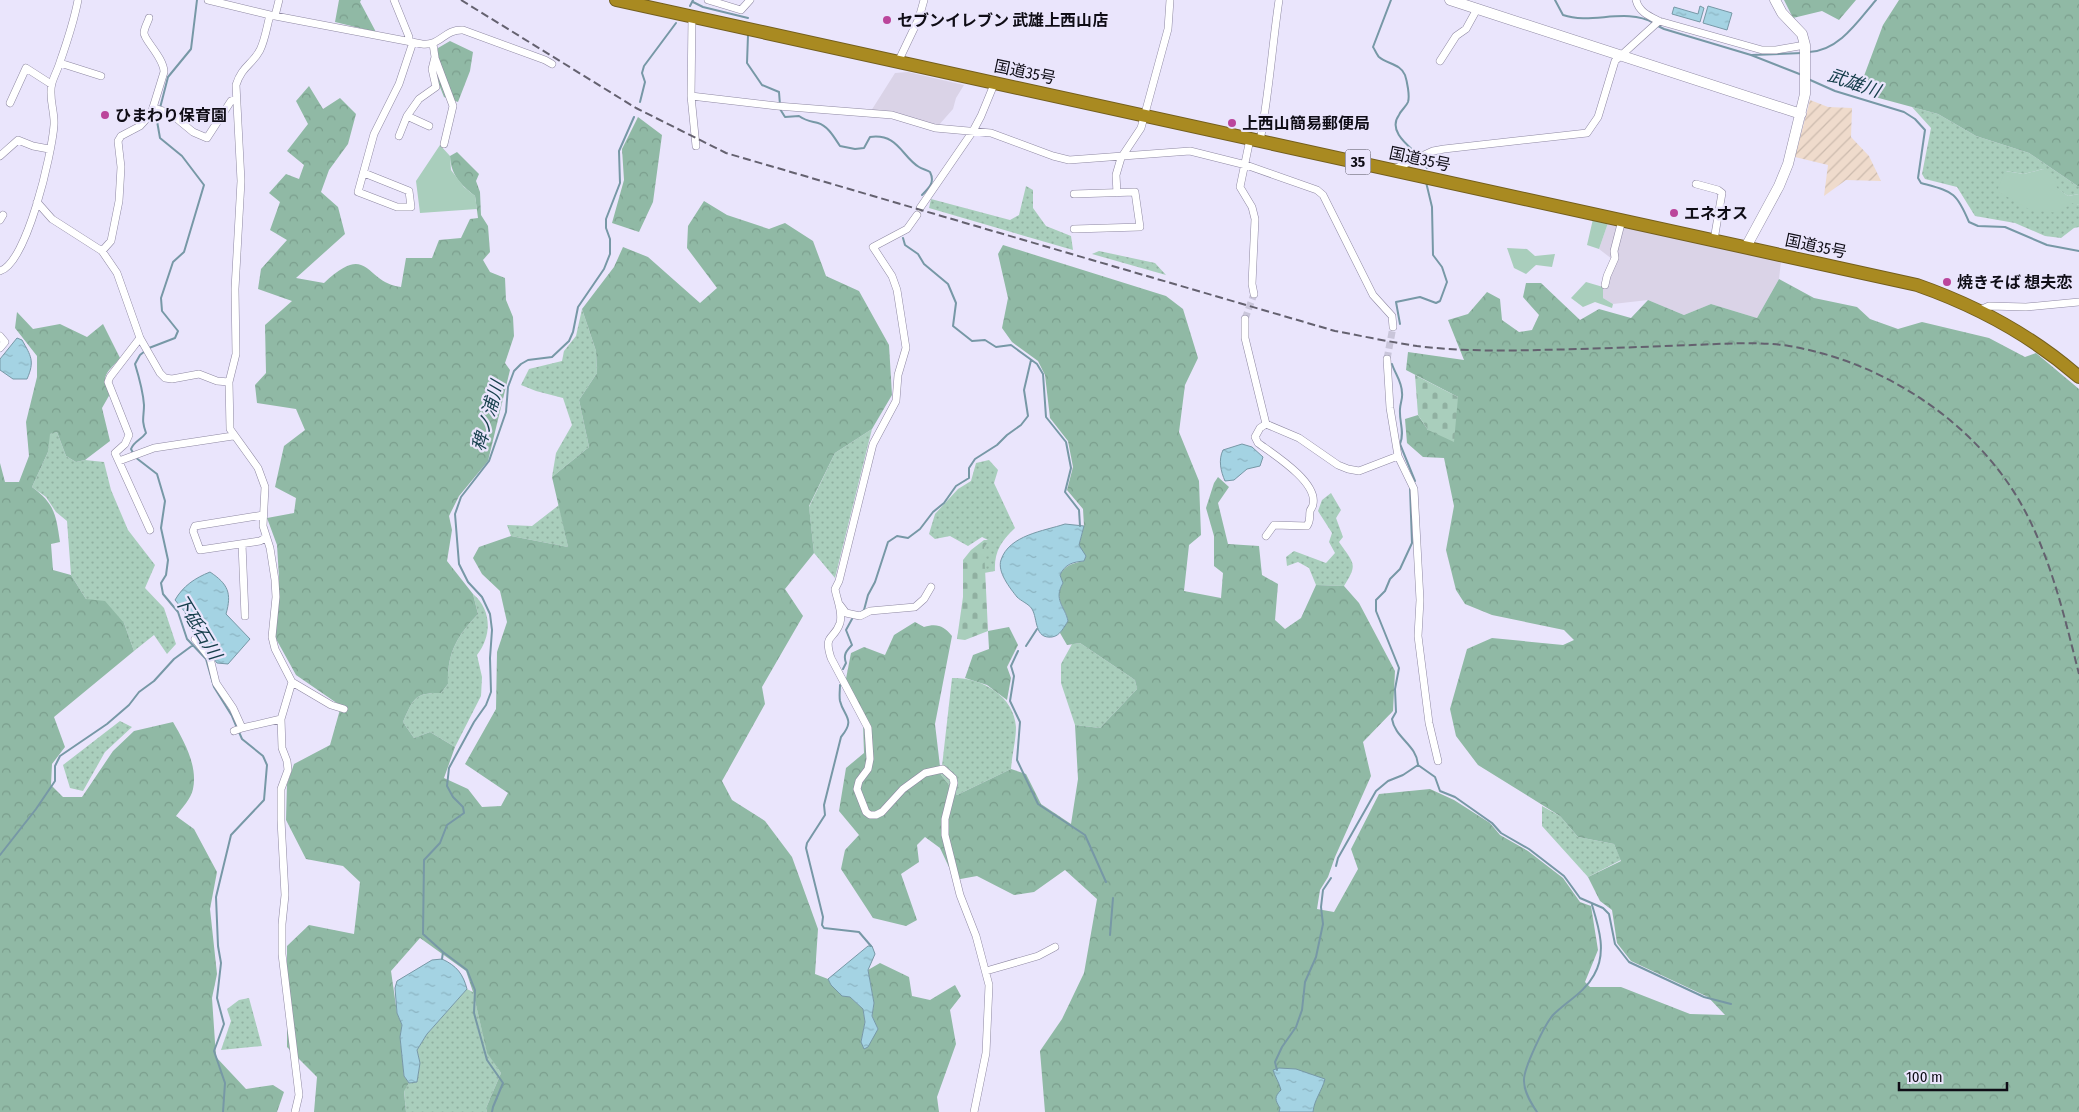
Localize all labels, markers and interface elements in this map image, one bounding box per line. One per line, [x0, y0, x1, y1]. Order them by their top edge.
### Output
place label: セブンイレブン 武雄上西山店 [897, 11, 1108, 30]
marker: セブンイレブン 武雄上西山店 [881, 14, 893, 26]
street label: 国道35号 [992, 56, 1058, 88]
water label: 武雄川 [1825, 64, 1885, 103]
place label: ひまわり保育園 [115, 106, 227, 125]
marker: ひまわり保育園 [99, 109, 111, 121]
place label: 上西山簡易郵便局 [1242, 114, 1370, 133]
marker: 上西山簡易郵便局 [1226, 117, 1238, 129]
street label: 国道35号 [1387, 143, 1453, 175]
road number: 35 [1346, 150, 1370, 174]
place label: エネオス [1684, 204, 1748, 223]
marker: エネオス [1668, 207, 1680, 219]
street label: 国道35号 [1783, 230, 1849, 262]
place label: 焼きそば 想夫恋 [1957, 273, 2072, 292]
marker: 焼きそば 想夫恋 [1941, 276, 1953, 288]
water label: 稗ノ浦川 [468, 376, 509, 454]
water label: 下砥石川 [170, 590, 227, 665]
scale bar [1899, 1060, 2006, 1092]
text: 100 m [1906, 1068, 1943, 1086]

